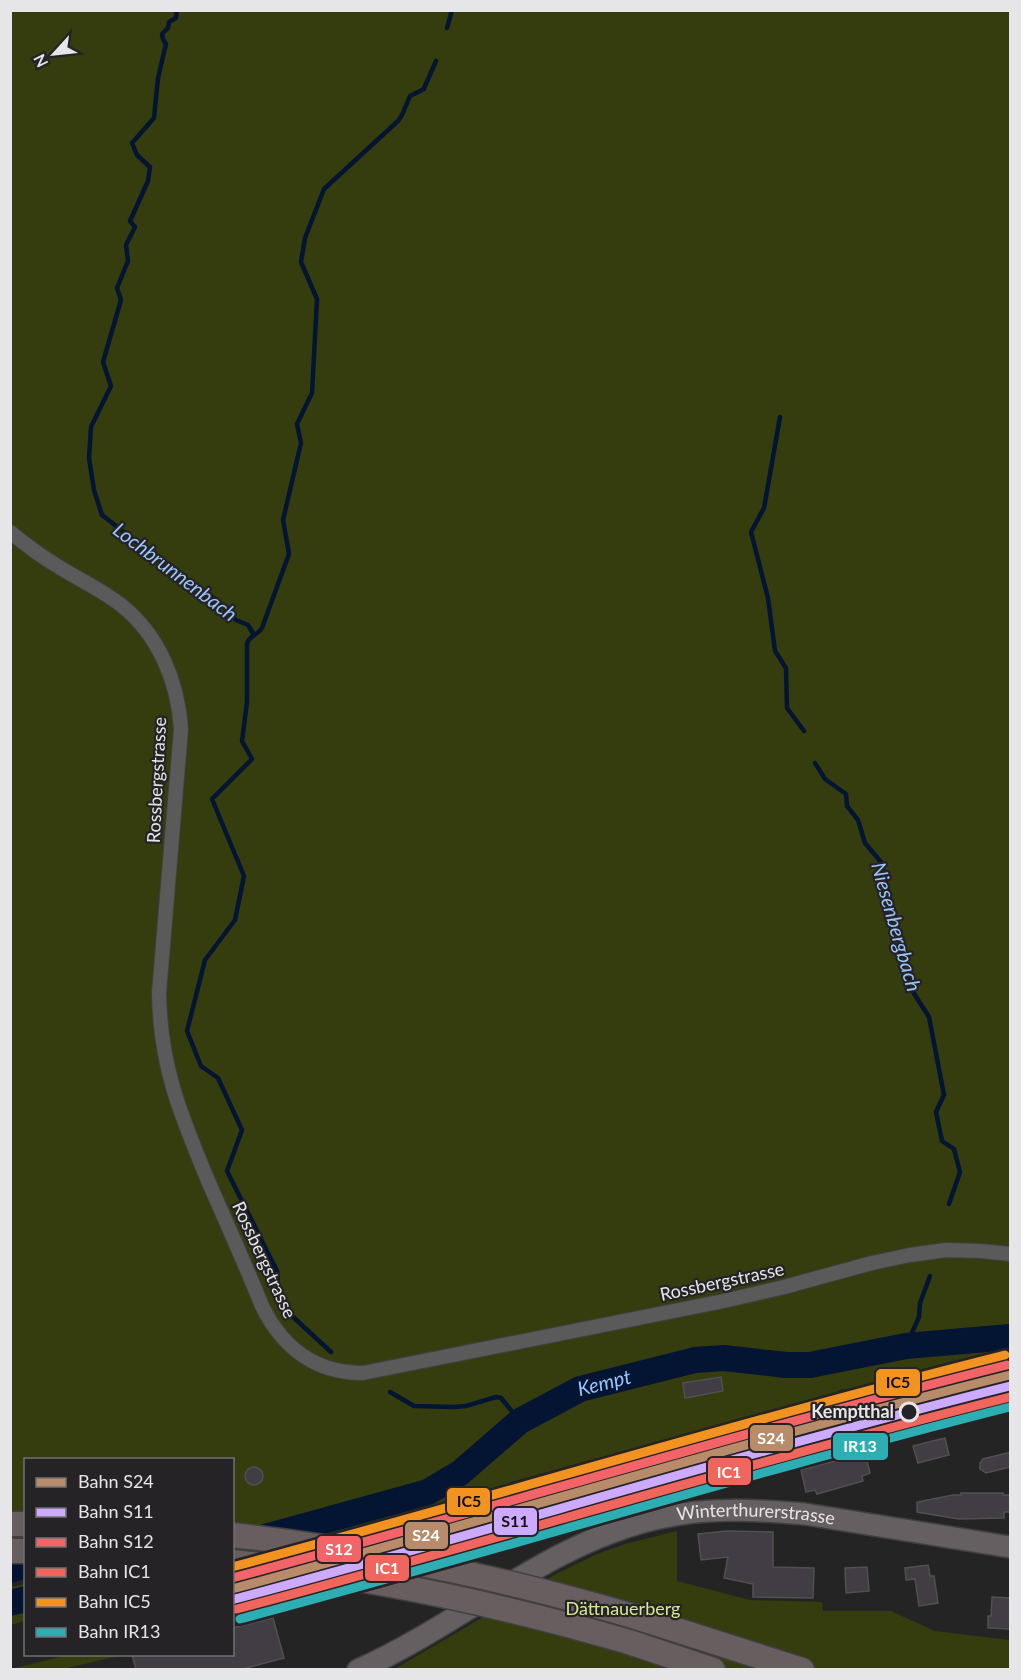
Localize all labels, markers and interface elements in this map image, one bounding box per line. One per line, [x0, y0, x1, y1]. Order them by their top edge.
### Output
north arrow [24, 24, 84, 84]
text: N [29, 51, 51, 71]
water label: Lochbrunnenbach [109, 517, 242, 626]
street label: Rossbergstrasse [142, 716, 170, 844]
water label: Niesenbergbach [867, 859, 927, 994]
street label: Rossbergstrasse [228, 1198, 302, 1322]
street label: Rossbergstrasse [658, 1257, 786, 1305]
water label: Kempt [575, 1364, 633, 1400]
line badge: IC5 [875, 1368, 921, 1397]
text: IC5 [886, 1372, 910, 1391]
place label: Kemptthal [811, 1400, 894, 1422]
marker: Kemptthal [899, 1402, 919, 1422]
line badge: S24 [749, 1424, 794, 1452]
text: S24 [757, 1428, 785, 1447]
line badge: IR13 [832, 1432, 889, 1461]
text: IR13 [843, 1436, 877, 1455]
line badge: IC1 [707, 1457, 752, 1486]
legend [24, 1458, 234, 1656]
text: IC1 [717, 1462, 741, 1481]
text: Bahn S24 [78, 1470, 154, 1492]
line badge: IC5 [446, 1487, 491, 1516]
text: IC5 [457, 1491, 481, 1510]
street label: Winterthurerstrasse [675, 1498, 837, 1529]
text: Bahn S11 [78, 1500, 154, 1522]
line badge: S11 [493, 1507, 538, 1536]
text: S11 [501, 1511, 529, 1530]
line badge: S24 [404, 1521, 449, 1550]
text: S24 [412, 1525, 440, 1544]
text: Bahn S12 [78, 1530, 154, 1552]
line badge: S12 [316, 1535, 362, 1563]
text: S12 [325, 1539, 353, 1558]
line badge: IC1 [364, 1554, 410, 1582]
text: IC1 [375, 1558, 399, 1577]
text: Bahn IC1 [78, 1560, 151, 1582]
text: Bahn IC5 [78, 1590, 151, 1612]
park label: Dättnauerberg [566, 1597, 680, 1619]
text: Bahn IR13 [78, 1620, 160, 1642]

